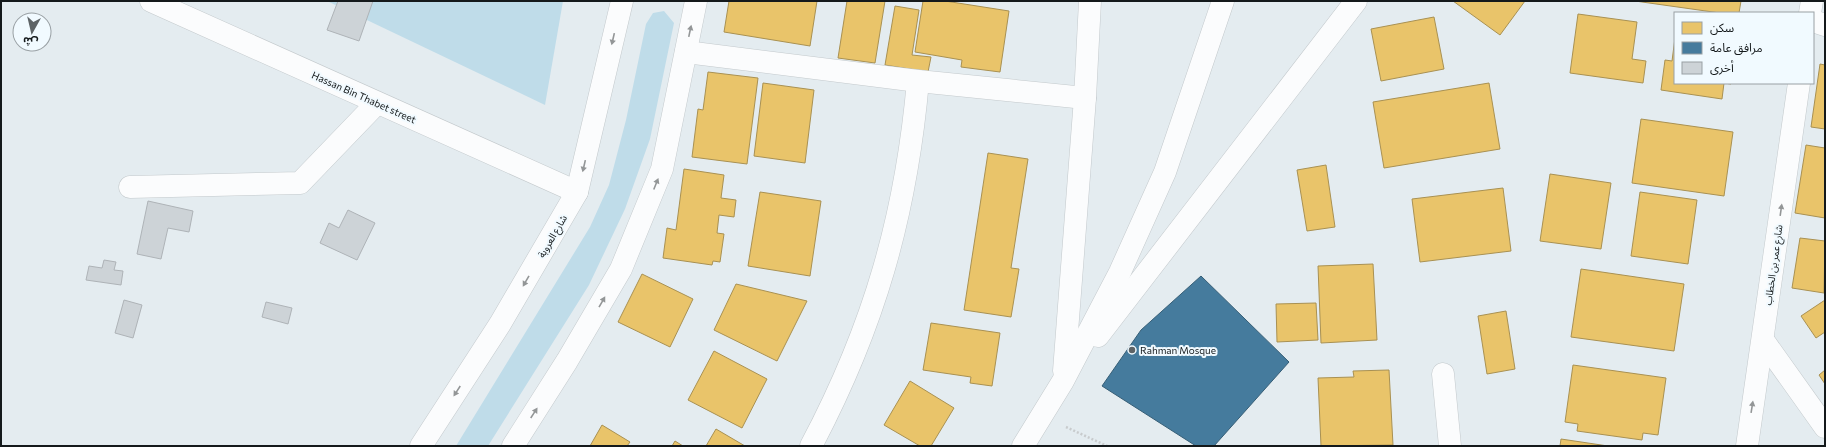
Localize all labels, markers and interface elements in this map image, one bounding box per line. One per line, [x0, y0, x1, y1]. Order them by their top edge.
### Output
north arrow [12, 12, 52, 52]
legend [1674, 12, 1814, 84]
text: سكن [1710, 20, 1734, 35]
one-way arrow [688, 24, 694, 37]
one-way arrow [610, 33, 616, 45]
text: ش [22, 34, 39, 50]
text: مرافق عامة [1710, 40, 1763, 56]
text: أخرى [1710, 60, 1734, 75]
street label: Hassan Bin Thabet street [310, 69, 418, 125]
one-way arrow [580, 159, 586, 172]
one-way arrow [653, 178, 659, 190]
one-way arrow [1778, 203, 1784, 216]
street label: شارع العروبة [535, 212, 571, 261]
street label: شارع عمر بن الخطاب [1761, 224, 1787, 306]
one-way arrow [522, 275, 529, 287]
one-way arrow [598, 296, 605, 308]
place label: Rahman Mosque [1140, 344, 1216, 356]
marker: Rahman Mosque [1127, 345, 1137, 355]
one-way arrow [453, 386, 461, 396]
one-way arrow [1750, 401, 1756, 414]
one-way arrow [530, 408, 538, 418]

